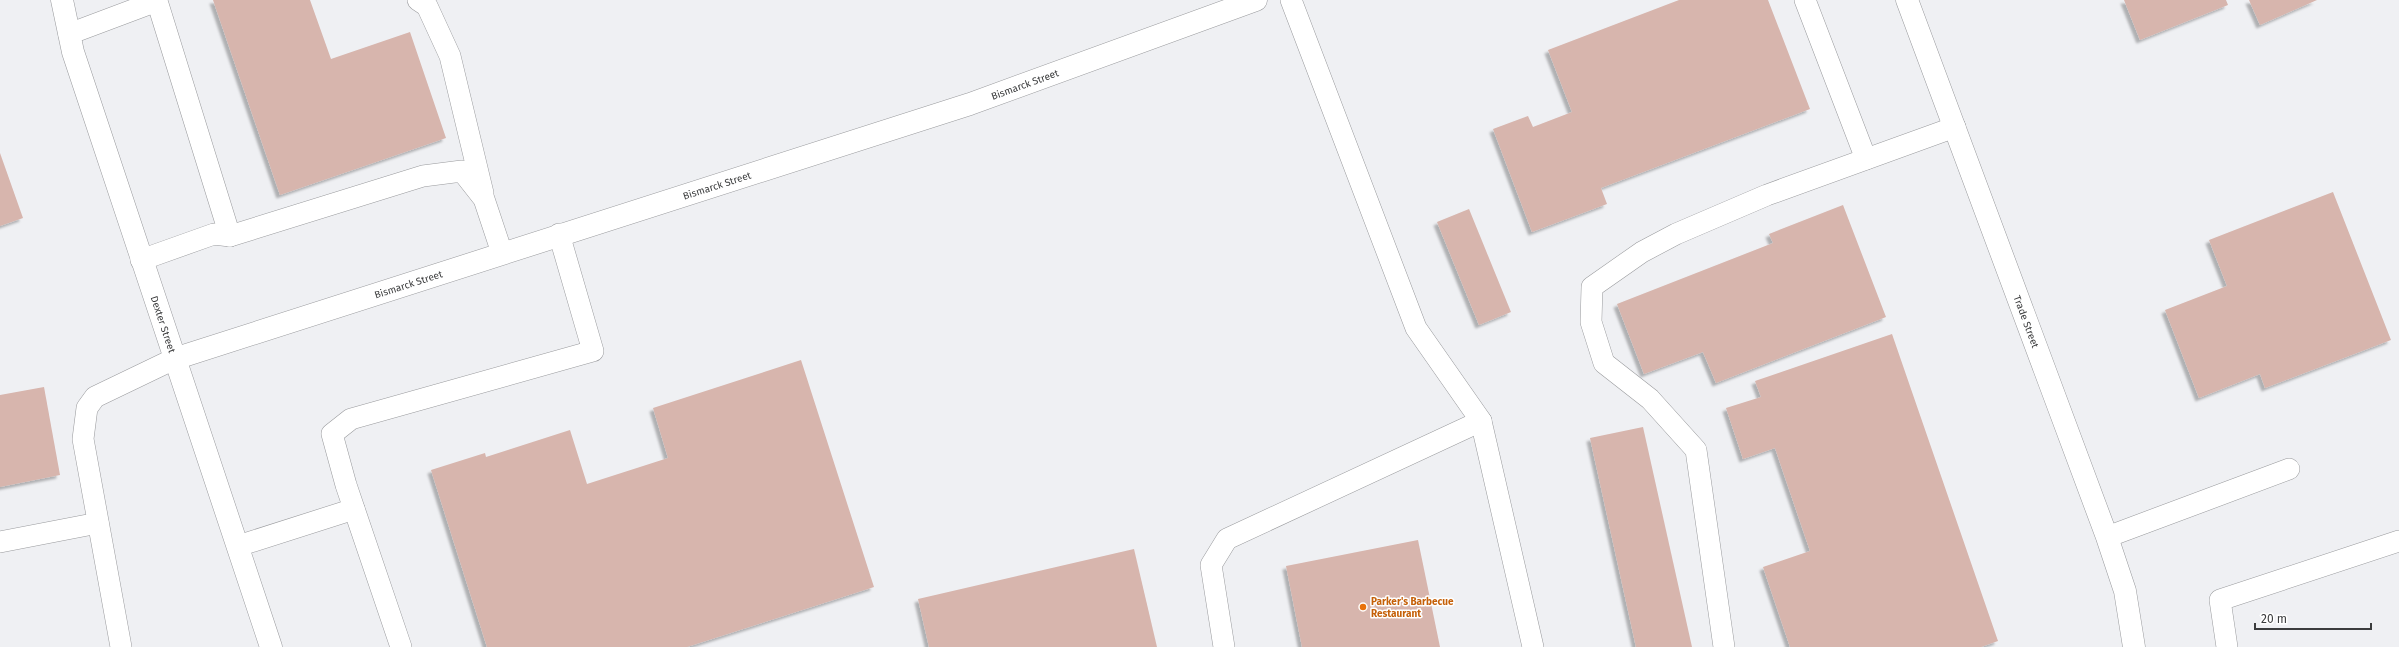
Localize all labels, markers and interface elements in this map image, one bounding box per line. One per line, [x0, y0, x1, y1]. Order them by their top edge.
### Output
street label: Bismarck Street [990, 67, 1061, 103]
street label: Bismarck Street [682, 169, 753, 203]
street label: Bismarck Street [373, 268, 445, 301]
street label: Dexter Street [148, 294, 178, 355]
street label: Trade Street [2011, 294, 2041, 350]
place label: Parker's Barbecue Restaurant [1371, 596, 1454, 620]
marker: Parker's Barbecue Restaurant [1358, 602, 1368, 612]
scale bar [2255, 605, 2371, 631]
text: 20 m [2261, 612, 2287, 626]

